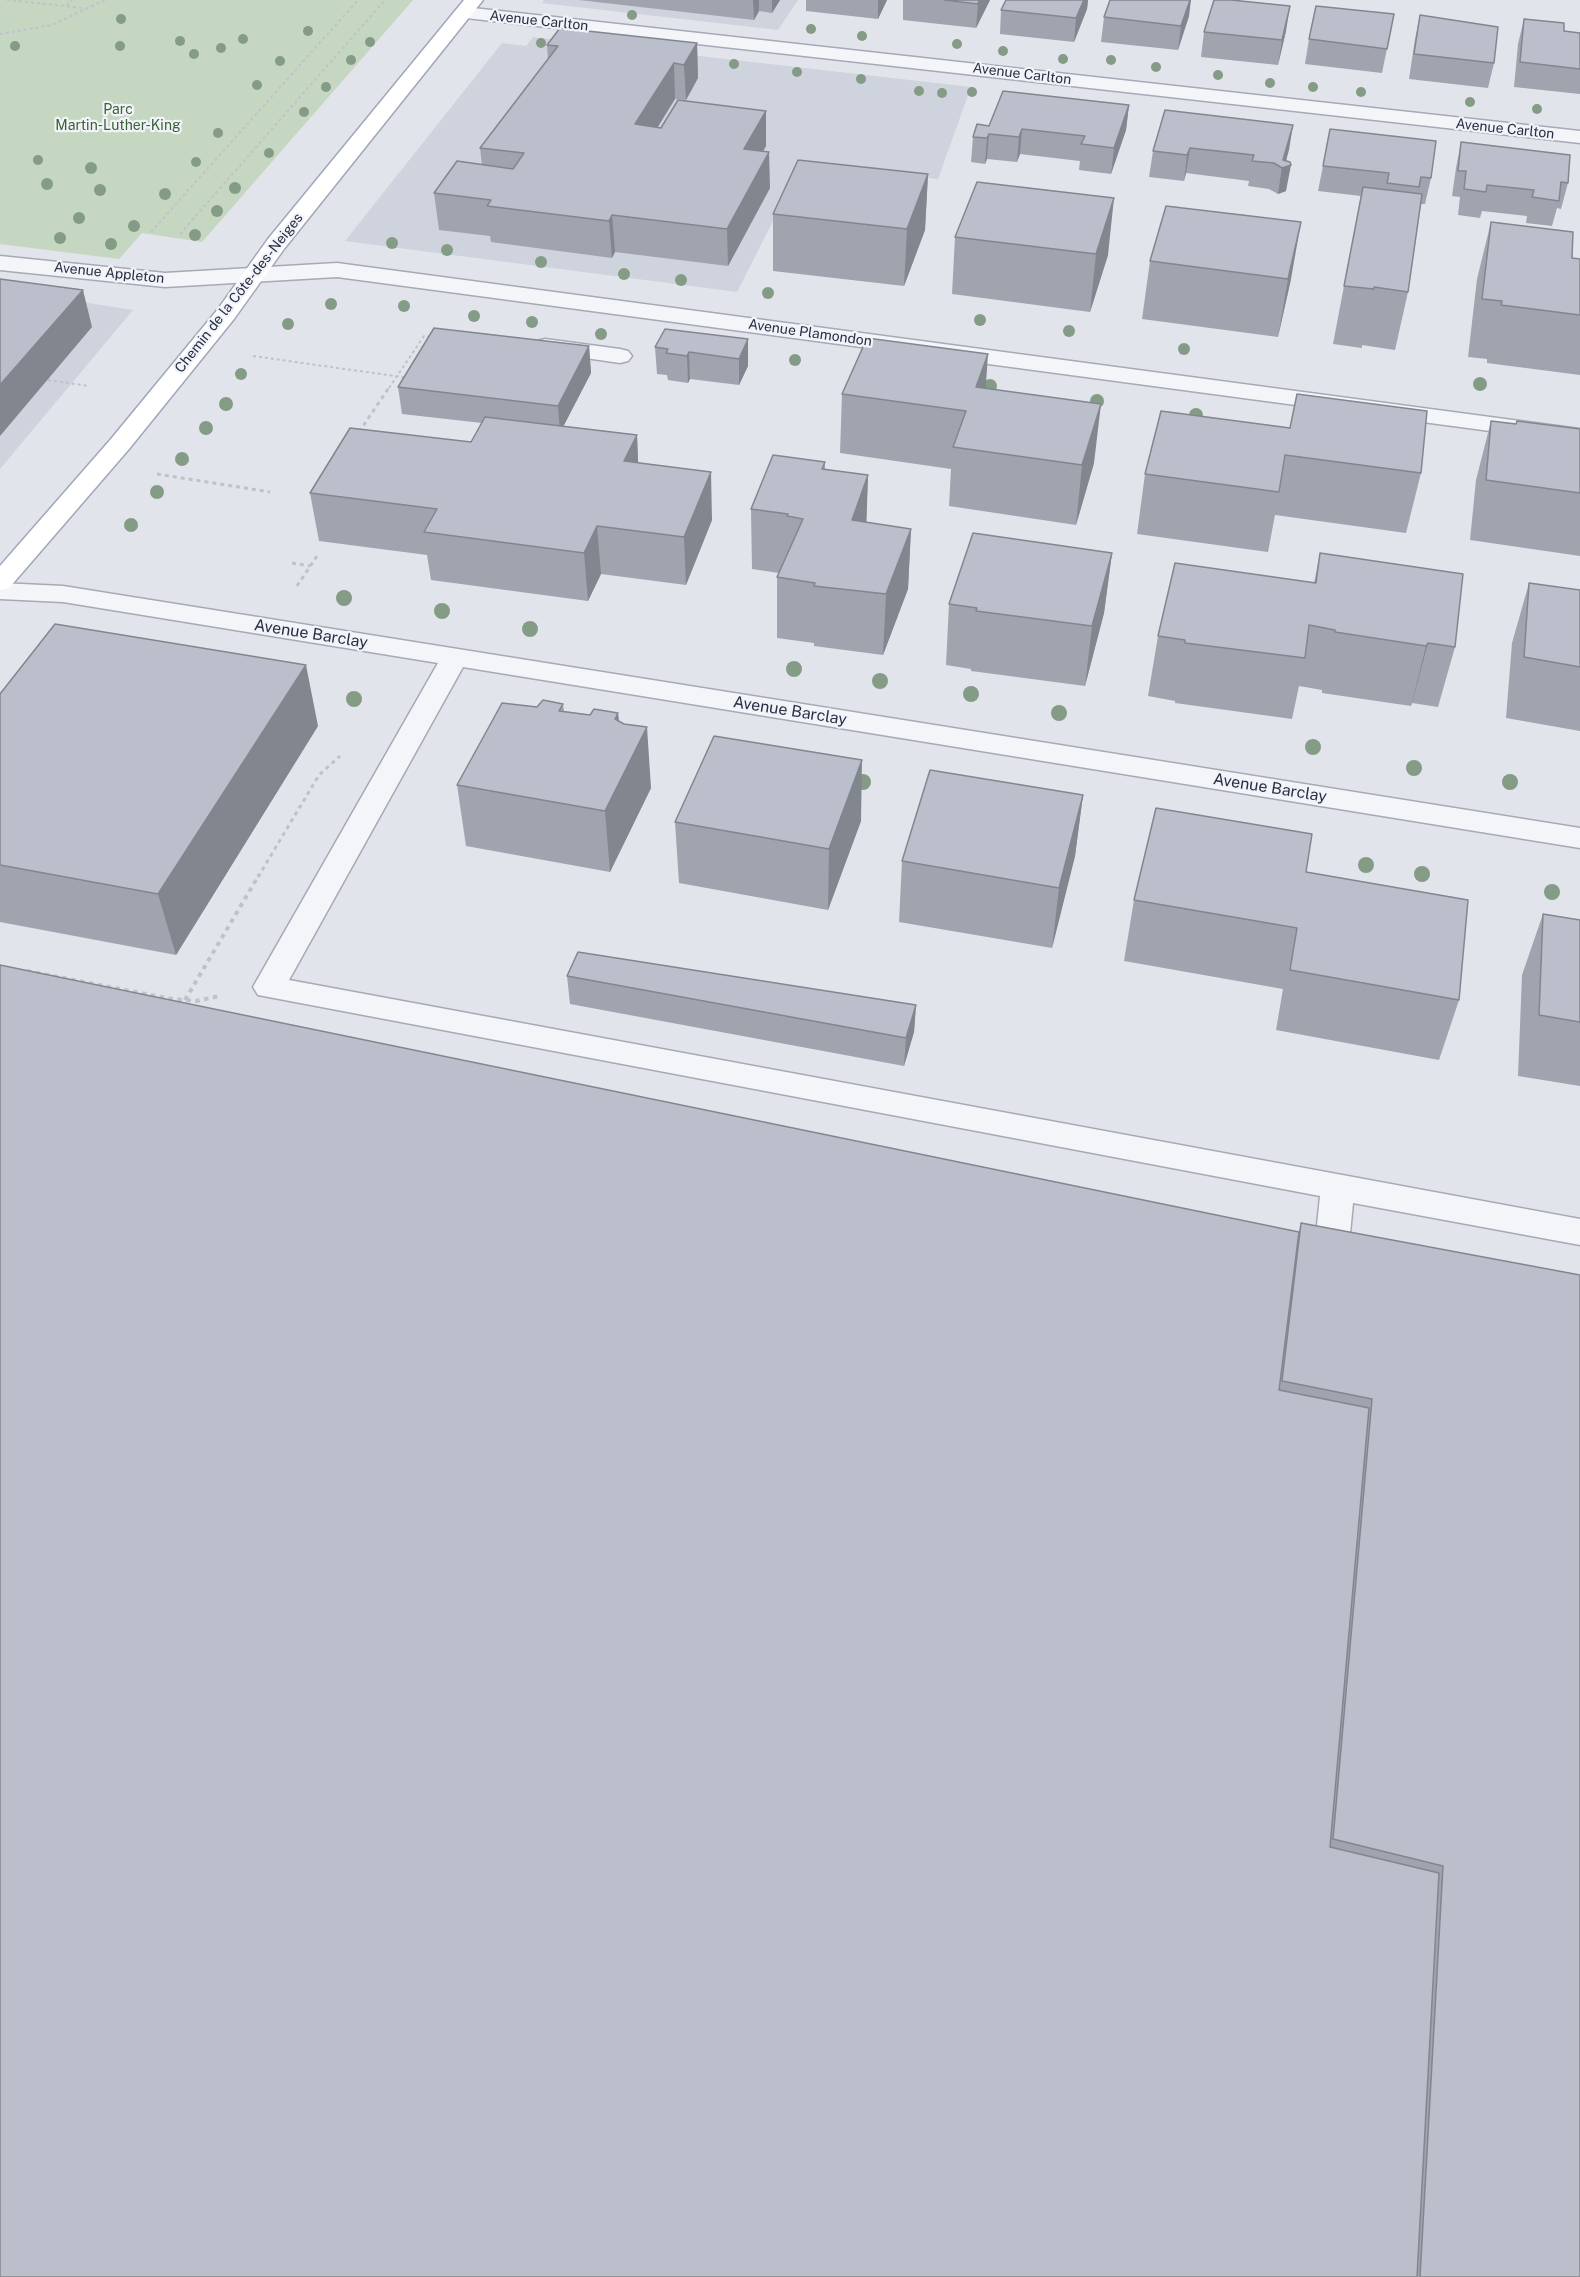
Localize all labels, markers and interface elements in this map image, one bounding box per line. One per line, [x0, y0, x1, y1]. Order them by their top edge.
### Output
street label: Avenue Carlton [489, 7, 589, 35]
street label: Avenue Carlton [972, 60, 1072, 88]
park label: Parc Martin-Luther-King [55, 102, 181, 134]
street label: Avenue Carlton [1455, 115, 1555, 143]
street label: Chemin de la Côte-des-Neiges [171, 210, 307, 376]
street label: Avenue Appleton [53, 259, 165, 287]
street label: Avenue Plamondon [747, 316, 873, 350]
street label: Avenue Barclay [253, 616, 369, 652]
street label: Avenue Barclay [732, 693, 848, 729]
street label: Avenue Barclay [1212, 770, 1328, 806]

